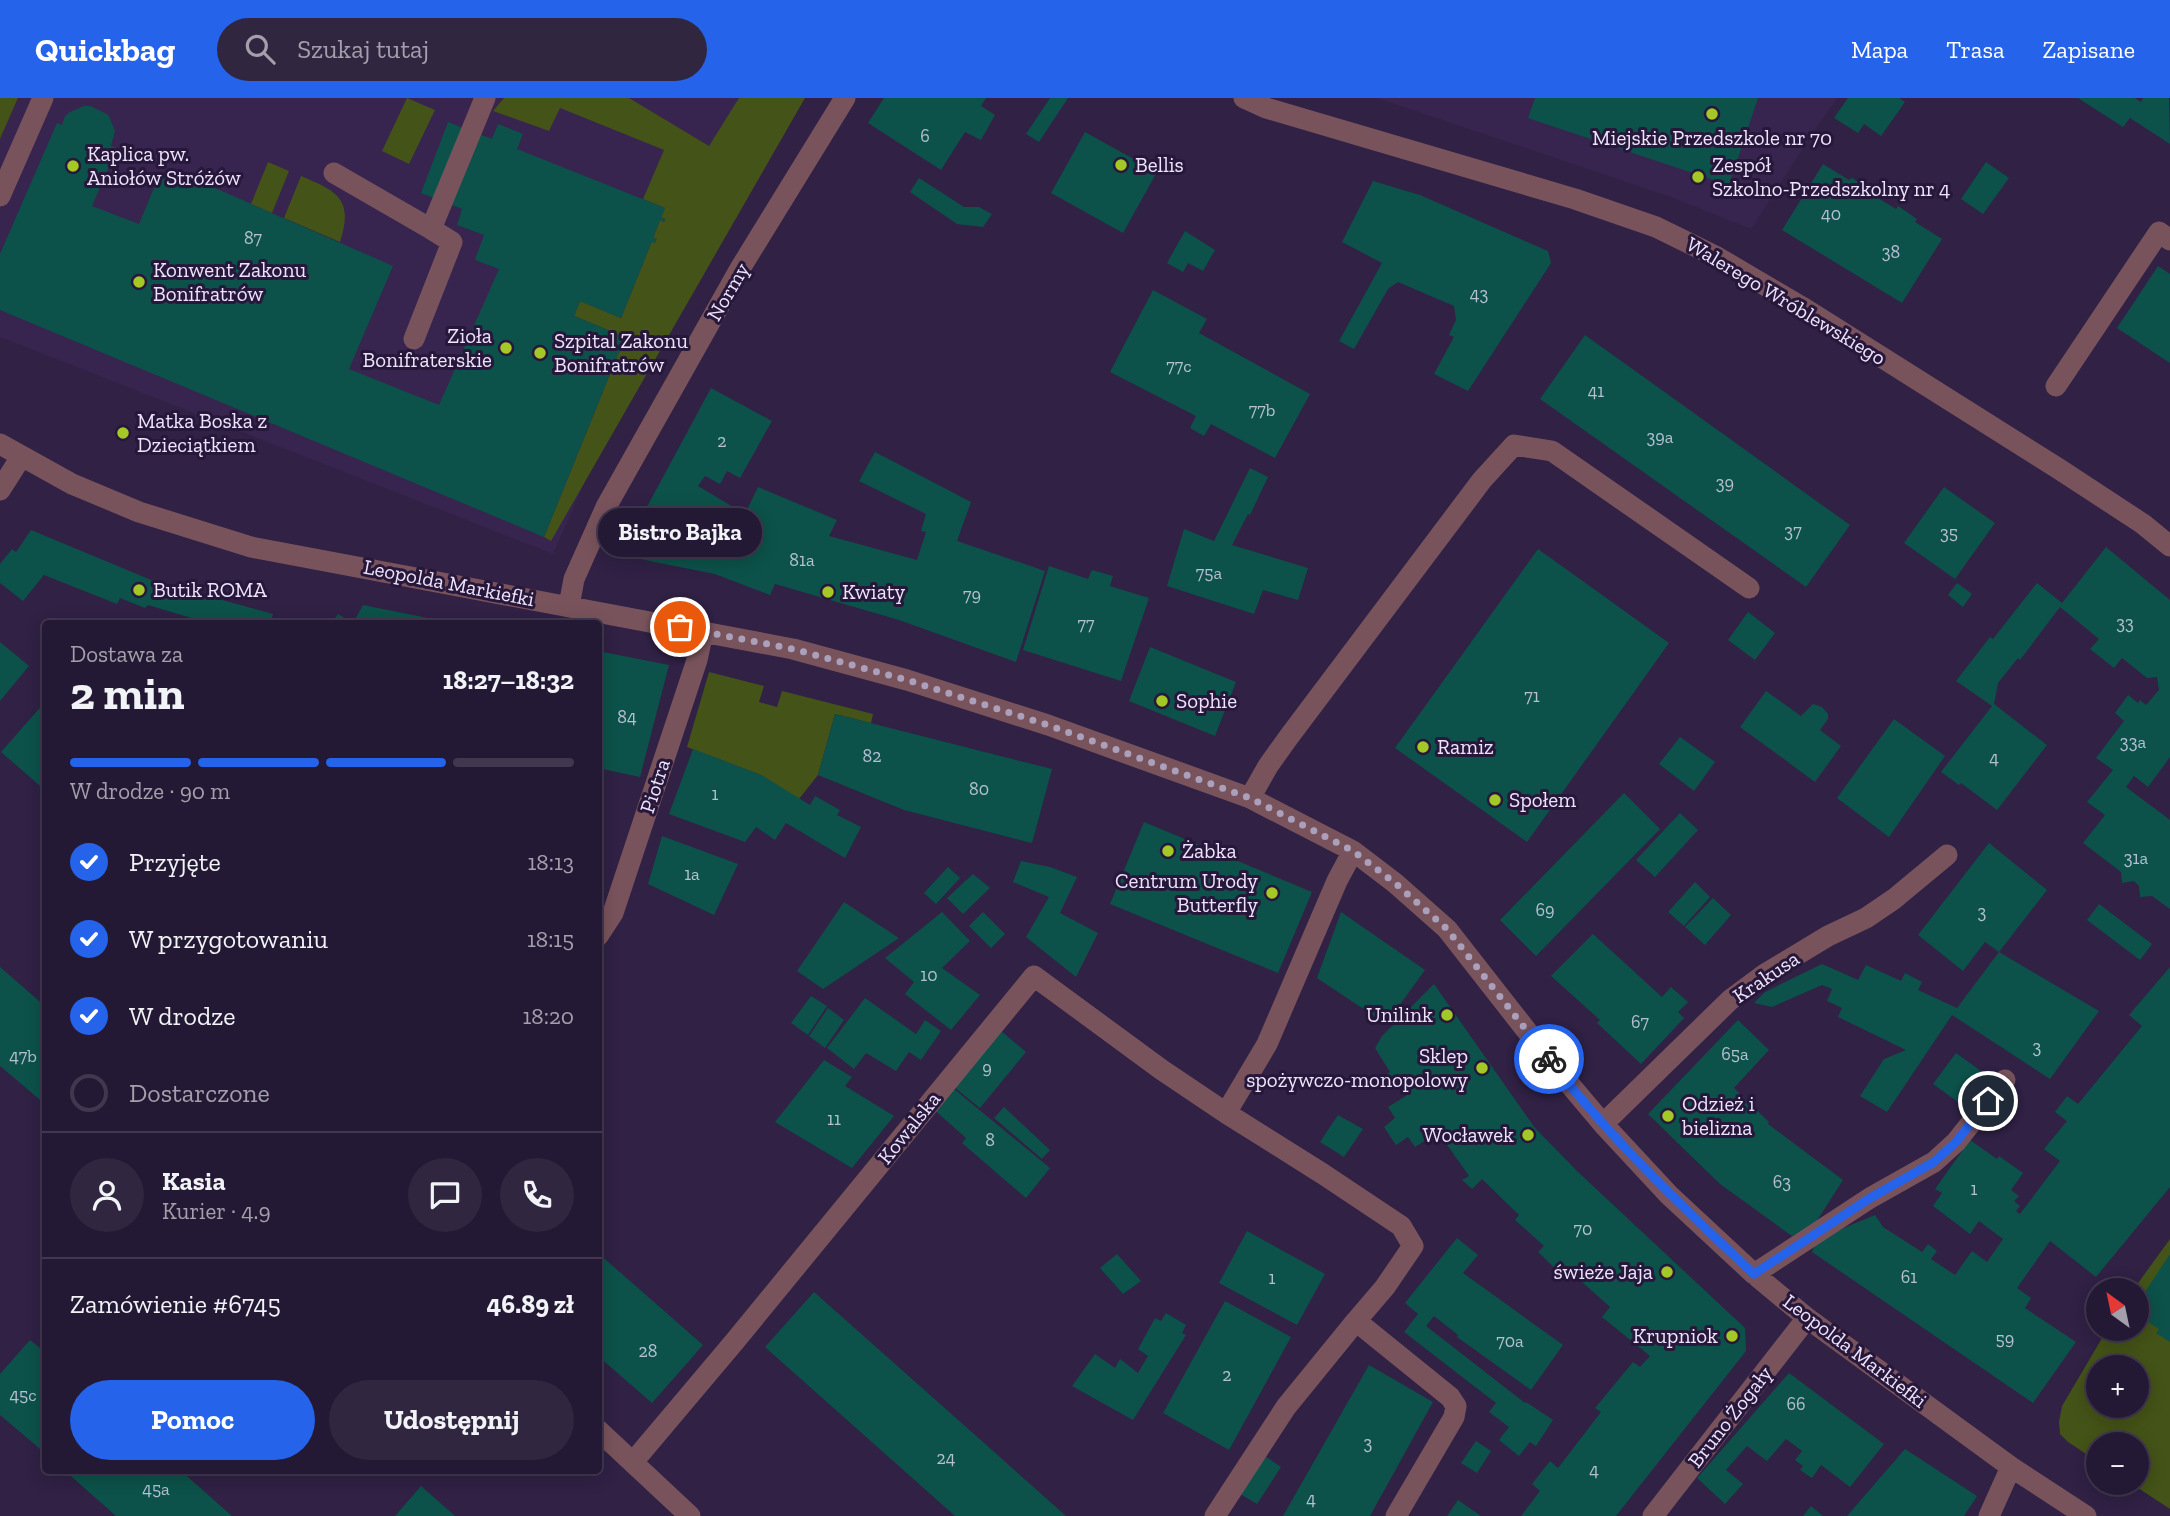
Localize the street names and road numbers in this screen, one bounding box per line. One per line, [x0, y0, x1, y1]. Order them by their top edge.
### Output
street label: Walerego Wróblewskiego [1682, 231, 1891, 370]
street label: Normy [701, 258, 754, 325]
street label: Leopolda Markiefki [362, 554, 537, 611]
street label: Piotra [634, 756, 675, 816]
street label: Krakusa [1728, 945, 1804, 1008]
street label: Kowalska [872, 1087, 945, 1169]
street label: Leopolda Markiefki [1779, 1288, 1932, 1413]
street label: Bruno Żogały [1682, 1361, 1777, 1472]

